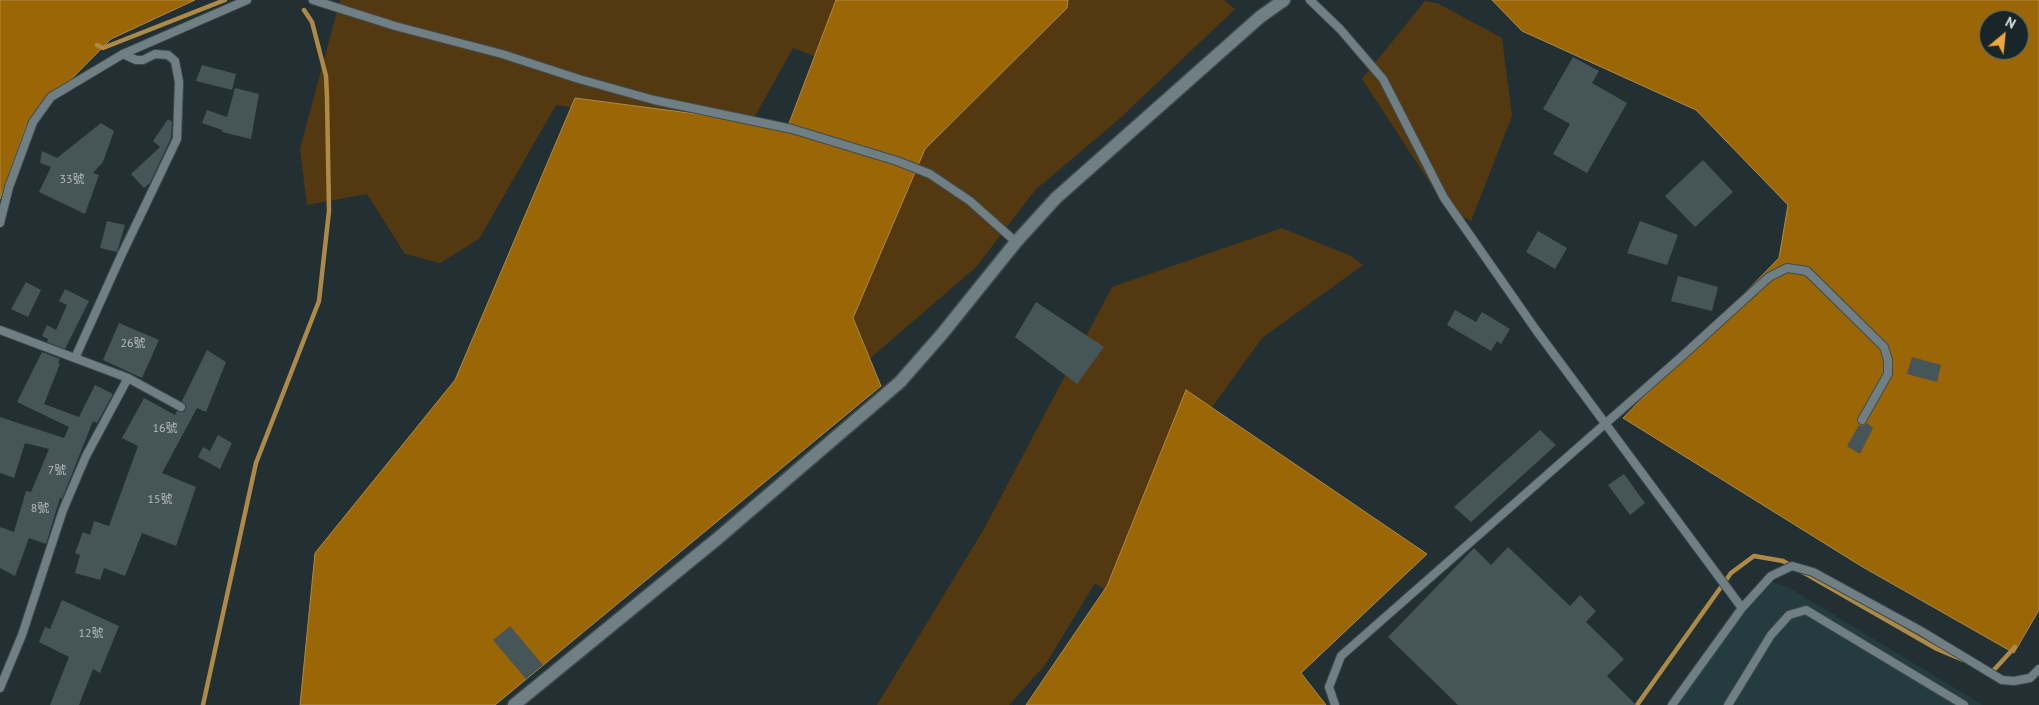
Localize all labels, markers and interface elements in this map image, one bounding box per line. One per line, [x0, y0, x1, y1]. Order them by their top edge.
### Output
north arrow [1979, 10, 2029, 60]
text: N [2002, 13, 2019, 33]
house number: 33號 [59, 173, 85, 187]
house number: 26號 [120, 337, 146, 351]
house number: 16號 [152, 422, 178, 436]
house number: 7號 [48, 464, 66, 478]
house number: 15號 [147, 493, 173, 507]
house number: 8號 [31, 502, 49, 516]
house number: 12號 [78, 627, 104, 641]

